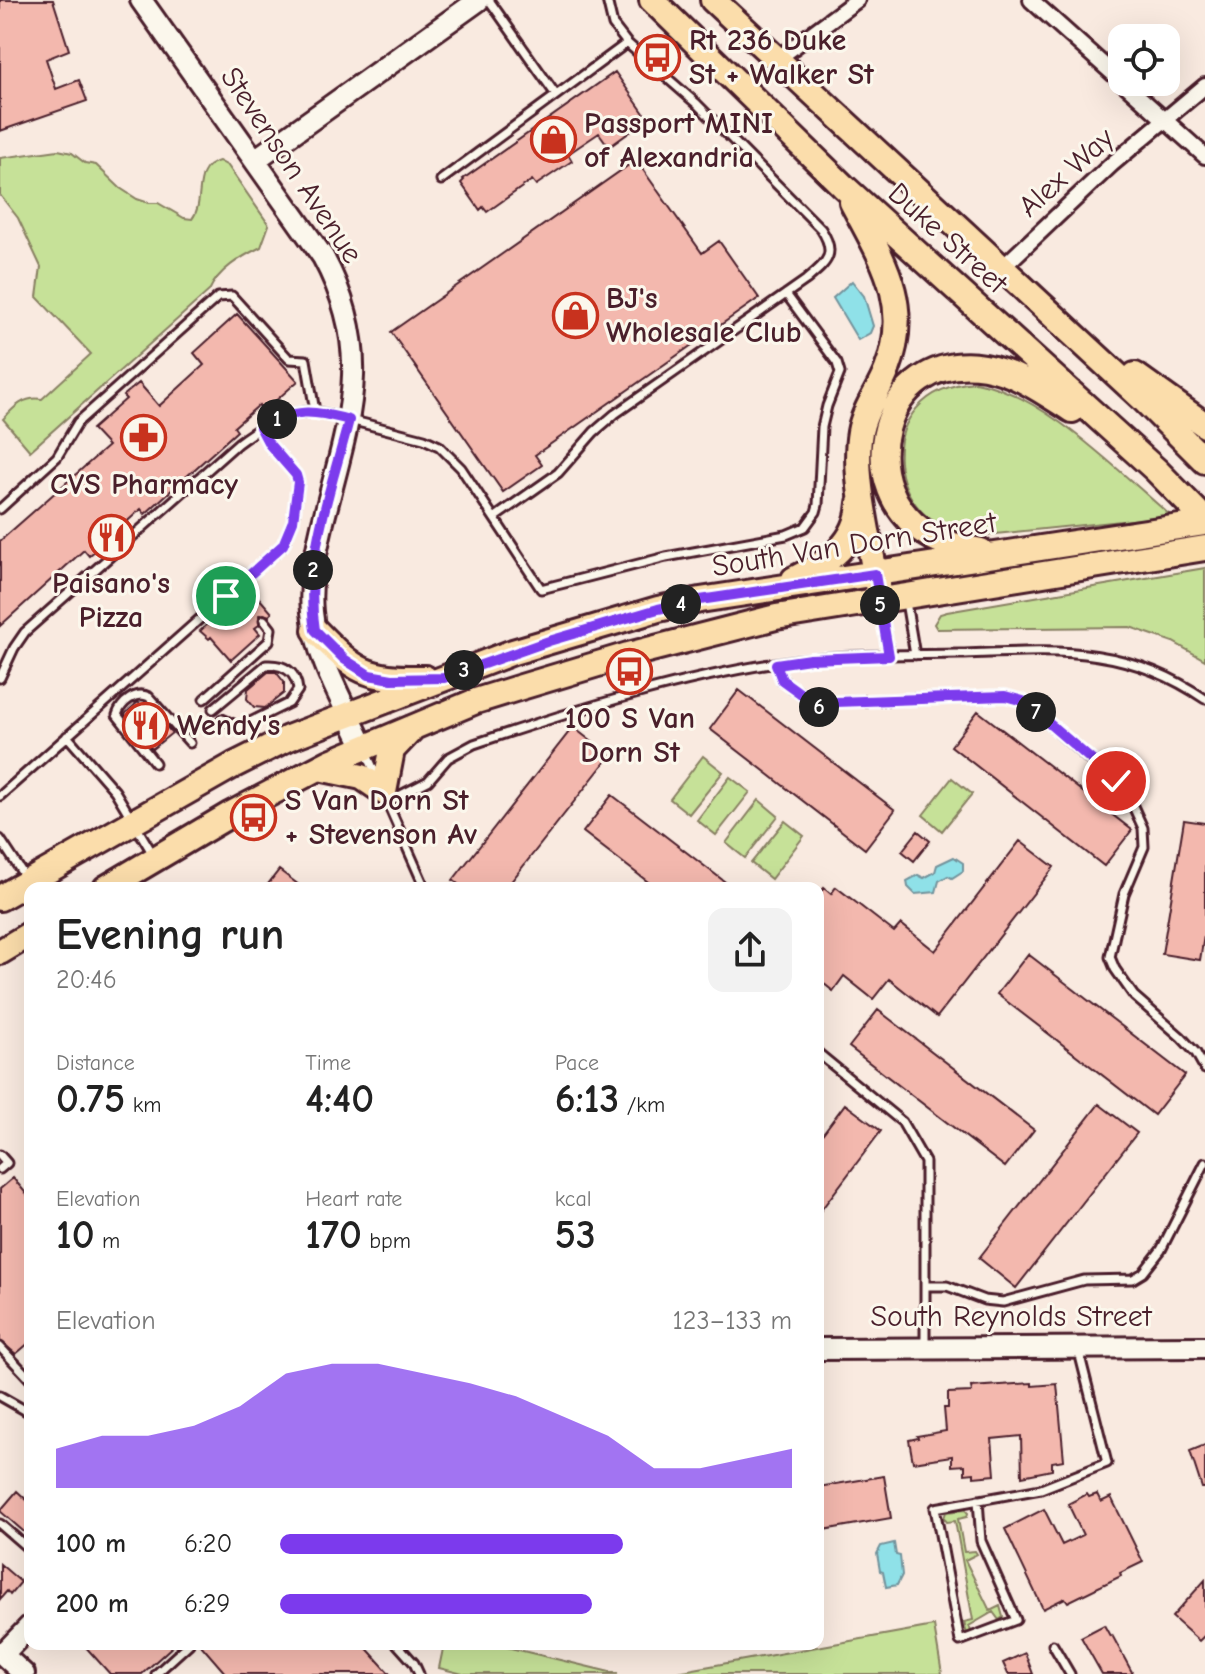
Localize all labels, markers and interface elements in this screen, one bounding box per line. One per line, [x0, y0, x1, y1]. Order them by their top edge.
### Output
place label: Rt 236 Duke St + Walker St [689, 23, 875, 92]
map controls [1108, 24, 1180, 96]
button: locate [1108, 24, 1180, 96]
bus stop icon: Rt 236 Duke St + Walker St [634, 33, 682, 81]
street label: Stevenson Avenue [213, 61, 370, 270]
place label: Passport MINI of Alexandria [584, 106, 773, 175]
shop icon: Passport MINI of Alexandria [529, 116, 577, 164]
street label: Alex Way [1011, 120, 1122, 224]
street label: Duke Street [881, 176, 1016, 302]
place label: BJ's Wholesale Club [606, 281, 801, 350]
shop icon: BJ's Wholesale Club [551, 291, 599, 339]
pin: 1 [257, 399, 297, 439]
text: 1 [273, 406, 281, 432]
pharmacy icon: CVS Pharmacy [120, 414, 168, 462]
place label: CVS Pharmacy [50, 467, 238, 502]
street label: South Van Dorn Street [709, 505, 1000, 584]
restaurant icon: Paisano's Pizza [87, 513, 135, 561]
pin: 2 [293, 550, 333, 590]
text: 2 [308, 557, 318, 583]
pin [192, 562, 260, 630]
place label: Paisano's Pizza [52, 566, 170, 635]
icon: arrive [204, 574, 248, 618]
pin: 4 [661, 584, 701, 624]
pin: 5 [860, 585, 900, 625]
text: 4 [676, 591, 686, 617]
text: 5 [874, 592, 886, 618]
bus stop icon: 100 S Van Dorn St [606, 648, 654, 696]
pin: 3 [444, 650, 484, 690]
text: 3 [459, 657, 469, 683]
pin: 6 [799, 687, 839, 727]
pin: 7 [1016, 692, 1056, 732]
text: 6 [813, 694, 825, 720]
text: 7 [1031, 699, 1041, 725]
restaurant icon: Wendy's [122, 701, 170, 749]
place label: 100 S Van Dorn St [565, 701, 695, 770]
place label: Wendy's [177, 708, 280, 743]
pin [1082, 747, 1150, 815]
icon: check [1094, 759, 1138, 803]
place label: S Van Dorn St + Stevenson Av [285, 783, 477, 852]
bus stop icon: S Van Dorn St + Stevenson Av [230, 793, 278, 841]
button: share [708, 908, 792, 992]
text: Evening run [56, 909, 284, 960]
text: 20:46 [56, 965, 117, 995]
text: Distance [56, 1050, 135, 1076]
text: Time [305, 1050, 351, 1076]
text: Pace [555, 1050, 599, 1076]
text: 0.75 [56, 1076, 125, 1122]
text: 4:40 [305, 1076, 374, 1122]
text: 6:13 [555, 1076, 619, 1122]
text: km [125, 1092, 162, 1118]
text: /km [619, 1092, 665, 1118]
text: Elevation [56, 1186, 140, 1212]
text: Heart rate [305, 1186, 402, 1212]
text: kcal [555, 1186, 592, 1212]
text: 10 [56, 1212, 95, 1258]
text: 170 [305, 1212, 362, 1258]
text: 53 [555, 1212, 596, 1258]
text: m [95, 1228, 120, 1254]
text: bpm [362, 1228, 411, 1254]
street label: South Reynolds Street [871, 1299, 1153, 1334]
text: Elevation [56, 1306, 156, 1336]
text: 123–133 m [673, 1306, 792, 1336]
text: 100 m [56, 1529, 126, 1559]
text: 6:20 [184, 1529, 232, 1559]
text: 200 m [56, 1589, 129, 1619]
text: 6:29 [184, 1589, 230, 1619]

